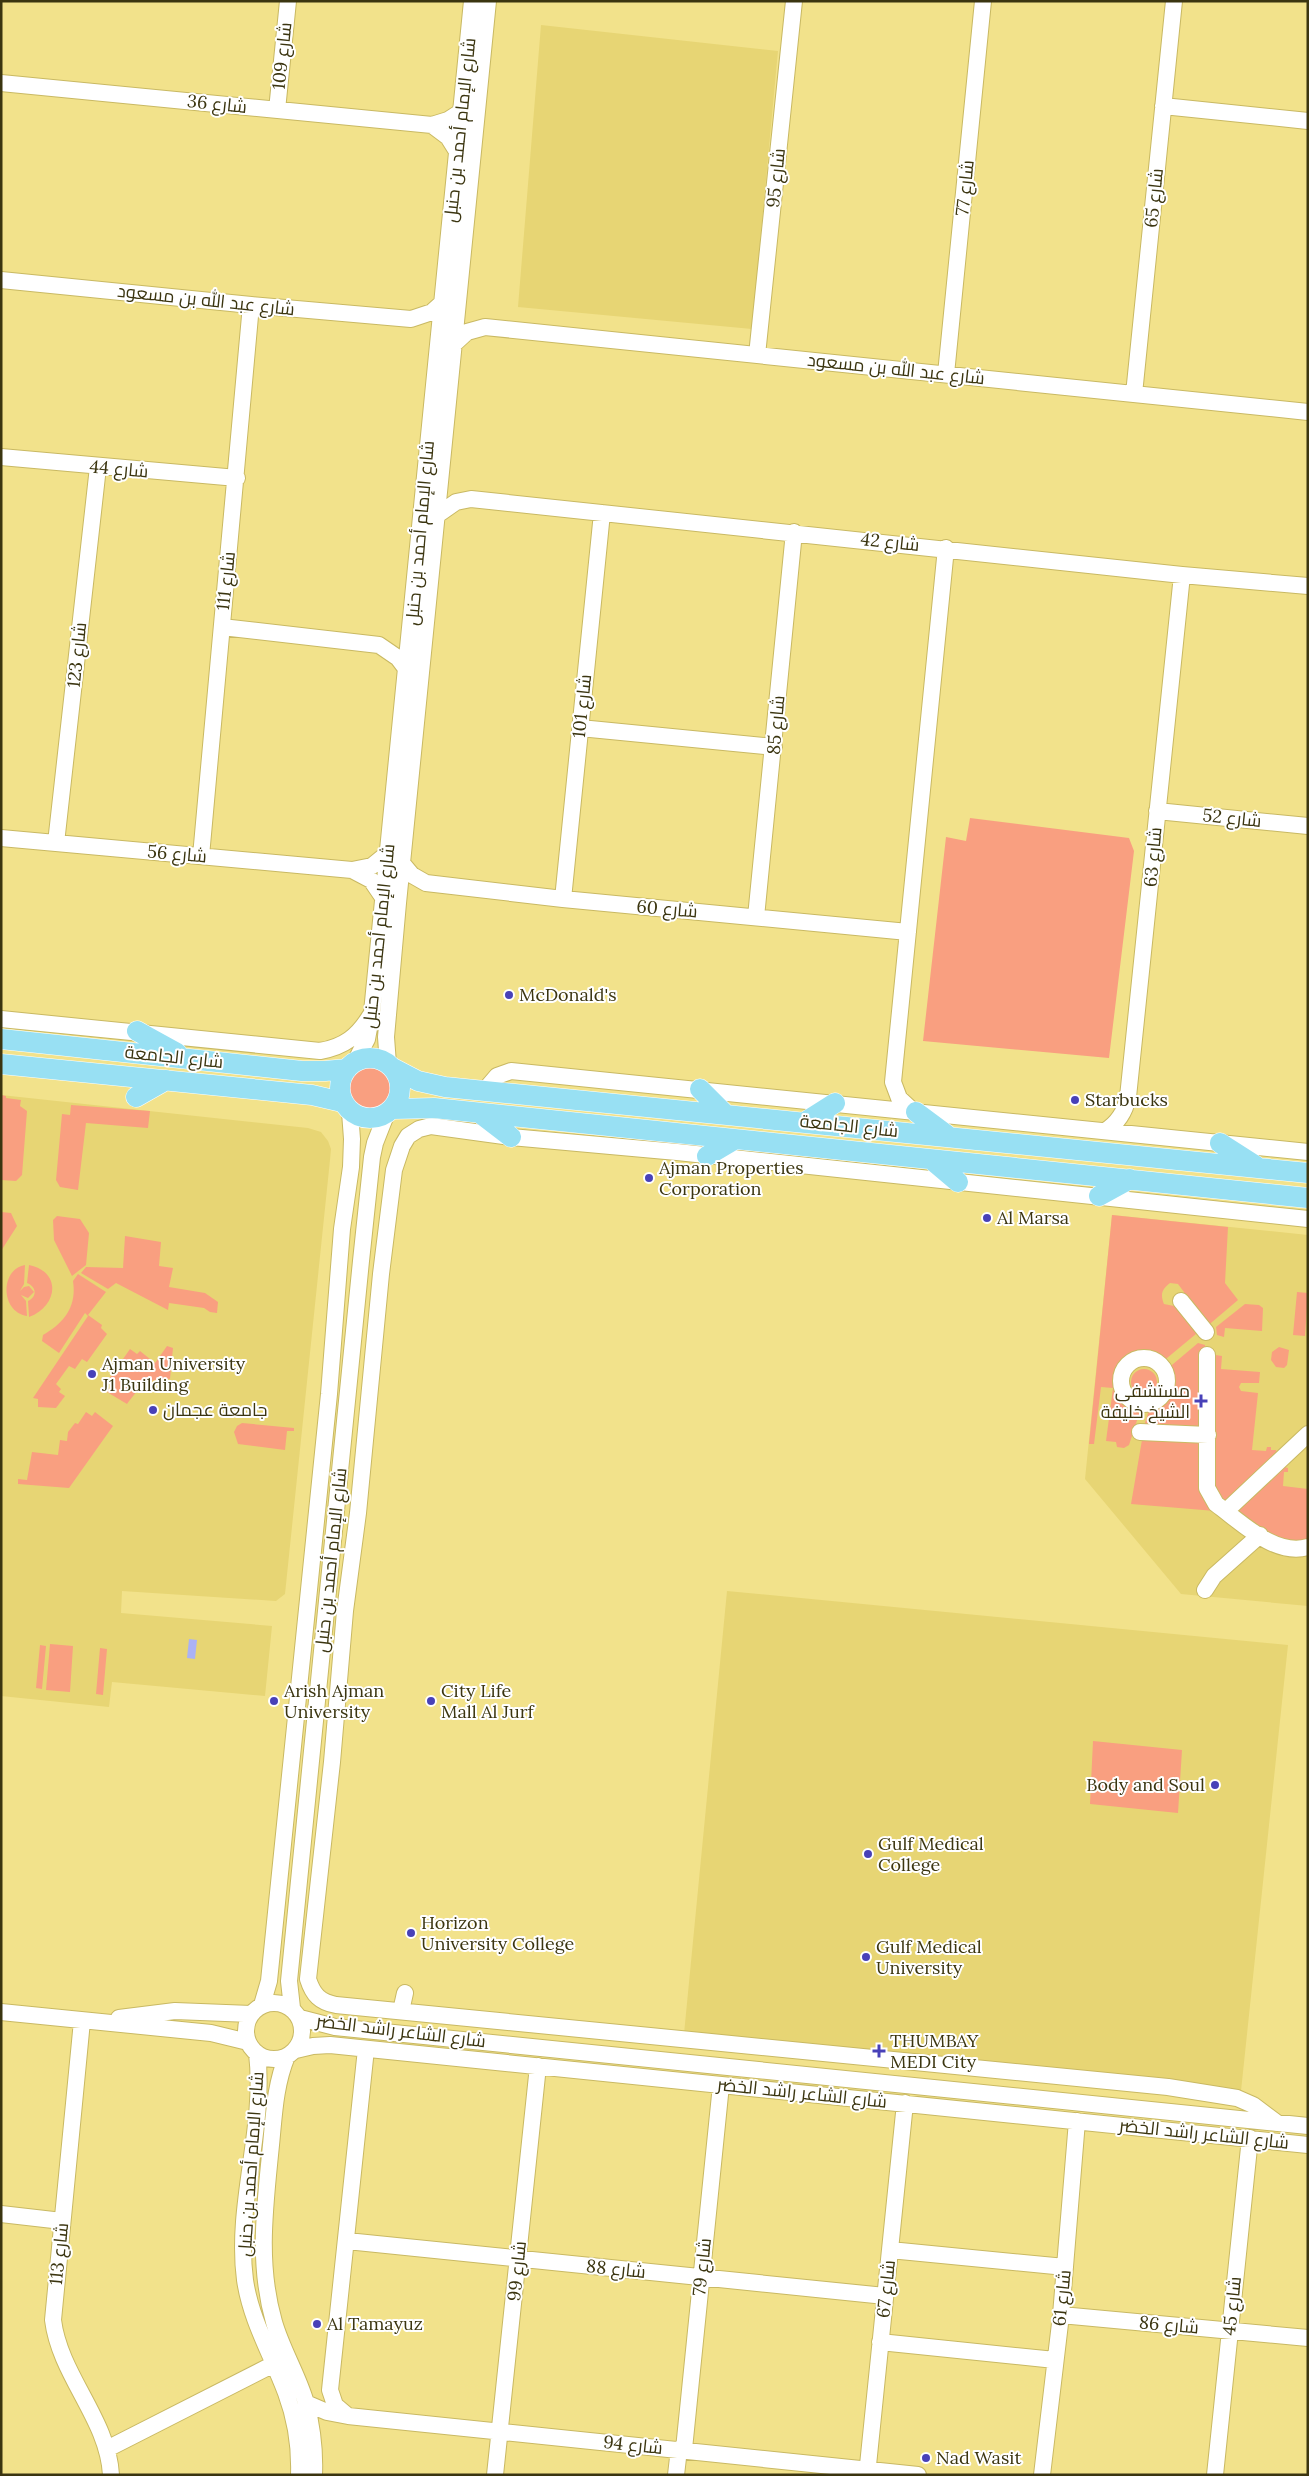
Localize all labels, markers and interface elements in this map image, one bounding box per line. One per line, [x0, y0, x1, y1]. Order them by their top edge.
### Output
street label: شارع 109 [267, 21, 297, 91]
street label: شارع الإمام أحمد بن حنبل [438, 36, 482, 224]
street label: شارع 36 [186, 89, 248, 119]
street label: شارع 95 [761, 147, 791, 209]
street label: شارع 77 [950, 159, 980, 217]
street label: شارع 65 [1139, 167, 1169, 229]
street label: شارع عبد الله بن مسعود [116, 279, 296, 321]
street label: شارع عبد الله بن مسعود [806, 348, 986, 390]
street label: شارع الإمام أحمد بن حنبل [400, 440, 440, 626]
street label: شارع 44 [89, 454, 149, 484]
street label: شارع 42 [859, 527, 921, 557]
street label: شارع 111 [211, 550, 241, 612]
street label: شارع 123 [62, 621, 92, 689]
street label: شارع 101 [567, 673, 597, 739]
street label: شارع 85 [761, 694, 791, 756]
street label: شارع 52 [1201, 803, 1263, 833]
street label: شارع 63 [1138, 826, 1168, 888]
street label: شارع 56 [146, 839, 208, 869]
street label: شارع الإمام أحمد بن حنبل [357, 842, 401, 1030]
street label: شارع 60 [635, 894, 699, 924]
place label: McDonald's [519, 983, 617, 1006]
marker: McDonald's [503, 989, 515, 1001]
street label: شارع الجامعة [124, 1040, 224, 1074]
place label: Starbucks [1085, 1088, 1168, 1111]
marker: Starbucks [1069, 1094, 1081, 1106]
street label: شارع الجامعة [799, 1109, 899, 1143]
place label: Ajman Properties Corporation [658, 1156, 804, 1200]
marker: Ajman Properties Corporation [643, 1172, 655, 1184]
place label: Al Marsa [996, 1206, 1069, 1229]
marker: Al Marsa [981, 1212, 993, 1224]
place label: Ajman University J1 Building [101, 1352, 246, 1396]
marker: Ajman University J1 Building [86, 1368, 98, 1380]
place label: مستشفى الشيخ خليفة [1101, 1379, 1190, 1424]
marker: مستشفى الشيخ خليفة [1194, 1394, 1208, 1408]
place label: جامعة عجمان [163, 1398, 267, 1421]
marker: جامعة عجمان [147, 1404, 159, 1416]
street label: شارع الإمام أحمد بن حنبل [309, 1466, 353, 1654]
place label: Arish Ajman University [283, 1679, 384, 1723]
place label: City Life Mall Al Jurf [441, 1679, 535, 1723]
marker: Arish Ajman University [268, 1695, 280, 1707]
marker: City Life Mall Al Jurf [425, 1695, 437, 1707]
place label: Body and Soul [1086, 1773, 1205, 1796]
marker: Body and Soul [1209, 1779, 1221, 1791]
place label: Gulf Medical College [878, 1832, 984, 1876]
marker: Gulf Medical College [862, 1848, 874, 1860]
place label: Horizon University College [421, 1911, 575, 1955]
marker: Horizon University College [405, 1927, 417, 1939]
place label: Gulf Medical University [876, 1935, 982, 1979]
marker: Gulf Medical University [860, 1951, 872, 1963]
street label: شارع الشاعر راشد الخضر [314, 2009, 487, 2053]
place label: THUMBAY MEDI City [890, 2029, 979, 2073]
marker: THUMBAY MEDI City [872, 2044, 886, 2058]
street label: شارع الإمام أحمد بن حنبل [233, 2071, 269, 2257]
street label: شارع الشاعر راشد الخضر [715, 2072, 888, 2114]
street label: شارع الشاعر راشد الخضر [1117, 2113, 1290, 2155]
street label: شارع 113 [44, 2222, 74, 2286]
street label: شارع 79 [687, 2237, 717, 2297]
street label: شارع 99 [502, 2240, 532, 2302]
street label: شارع 88 [585, 2254, 647, 2284]
street label: شارع 67 [871, 2259, 901, 2319]
street label: شارع 61 [1047, 2269, 1077, 2327]
street label: شارع 45 [1217, 2275, 1247, 2337]
street label: شارع 86 [1138, 2310, 1200, 2340]
place label: Al Tamayuz [326, 2312, 423, 2335]
marker: Al Tamayuz [311, 2318, 323, 2330]
street label: شارع 94 [602, 2430, 664, 2460]
place label: Nad Wasit [936, 2446, 1022, 2469]
marker: Nad Wasit [920, 2452, 932, 2464]

